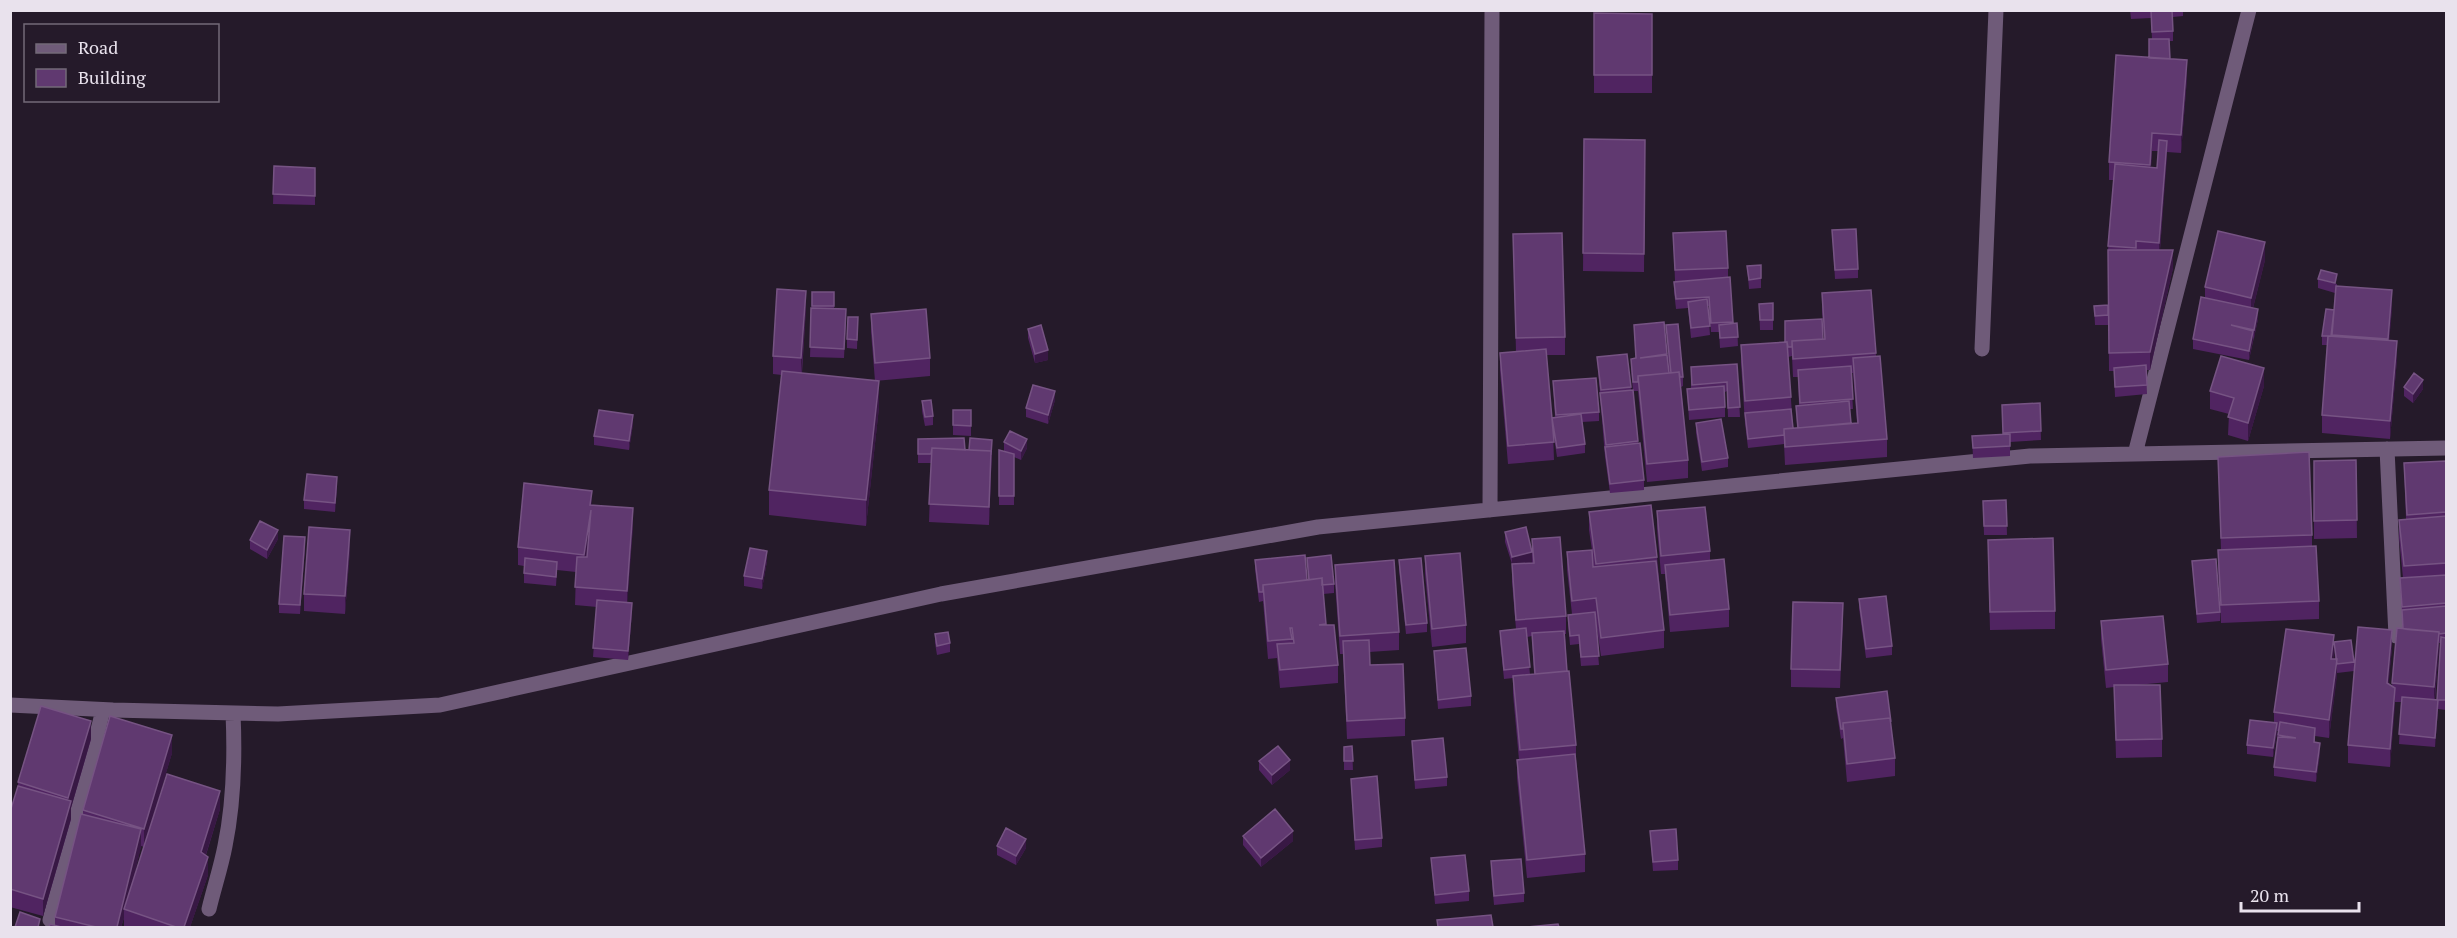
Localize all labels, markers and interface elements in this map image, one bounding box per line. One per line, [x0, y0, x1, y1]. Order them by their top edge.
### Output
legend [24, 24, 219, 102]
text: Road [78, 35, 118, 59]
text: Building [78, 65, 146, 89]
scale bar [2241, 875, 2360, 913]
text: 20 m [2250, 883, 2290, 907]

